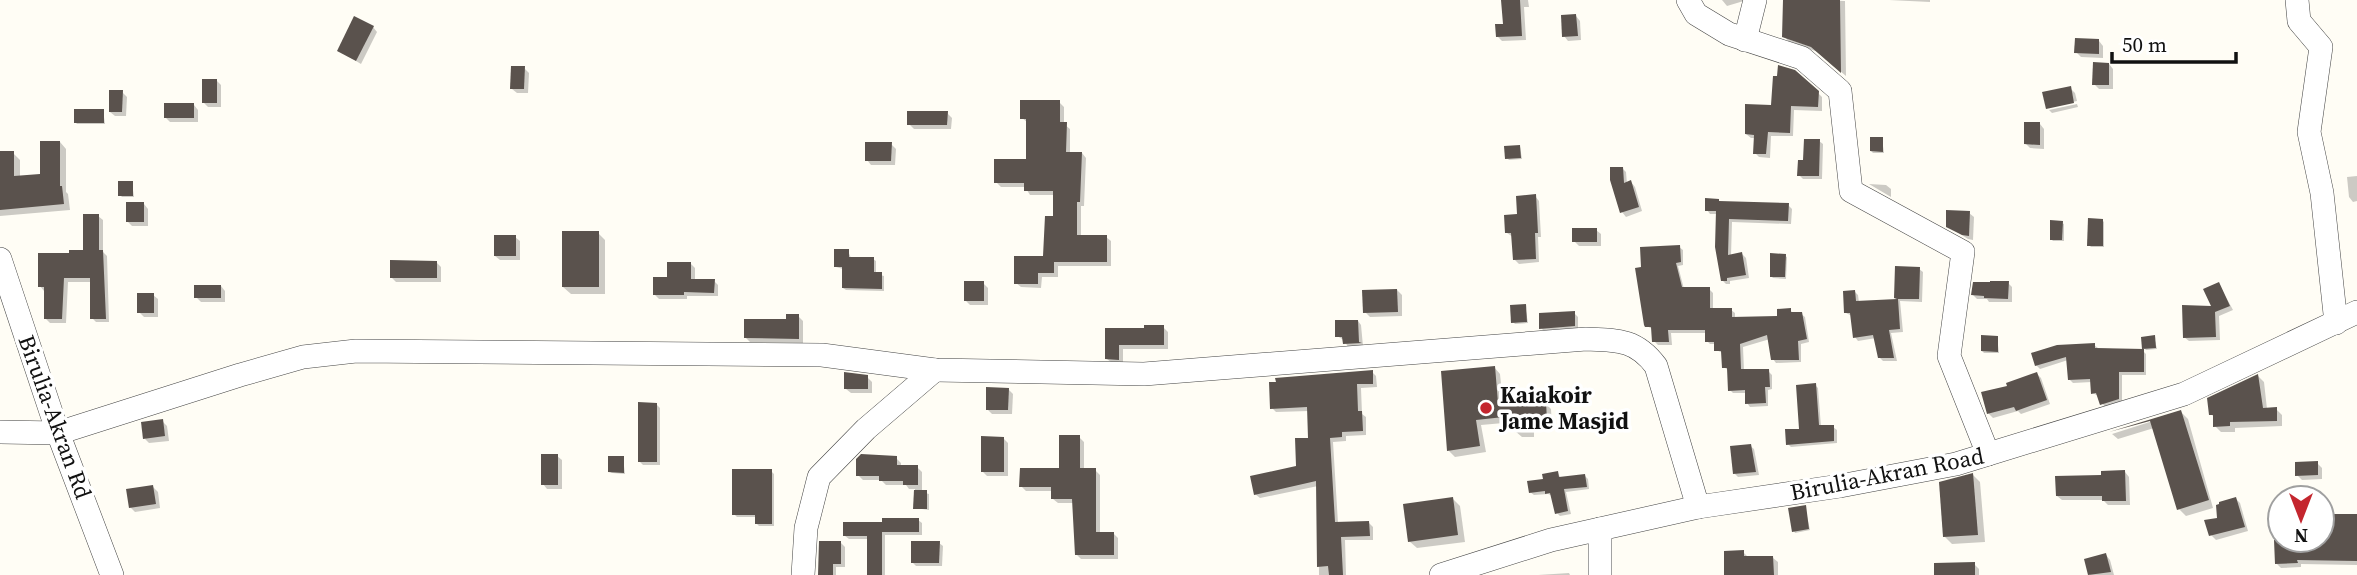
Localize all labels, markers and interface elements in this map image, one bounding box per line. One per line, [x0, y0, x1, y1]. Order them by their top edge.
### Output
scale bar [2112, 21, 2236, 65]
text: 50 m [2122, 30, 2167, 59]
street label: Birulia-Akran Rd [11, 331, 99, 503]
place label: Kaiakoir Jame Masjid [1498, 379, 1629, 437]
marker: Kaiakoir Jame Masjid [1478, 400, 1494, 416]
street label: Birulia-Akran Road [1788, 440, 1986, 508]
north arrow [2266, 484, 2336, 554]
text: N [2294, 523, 2308, 549]

